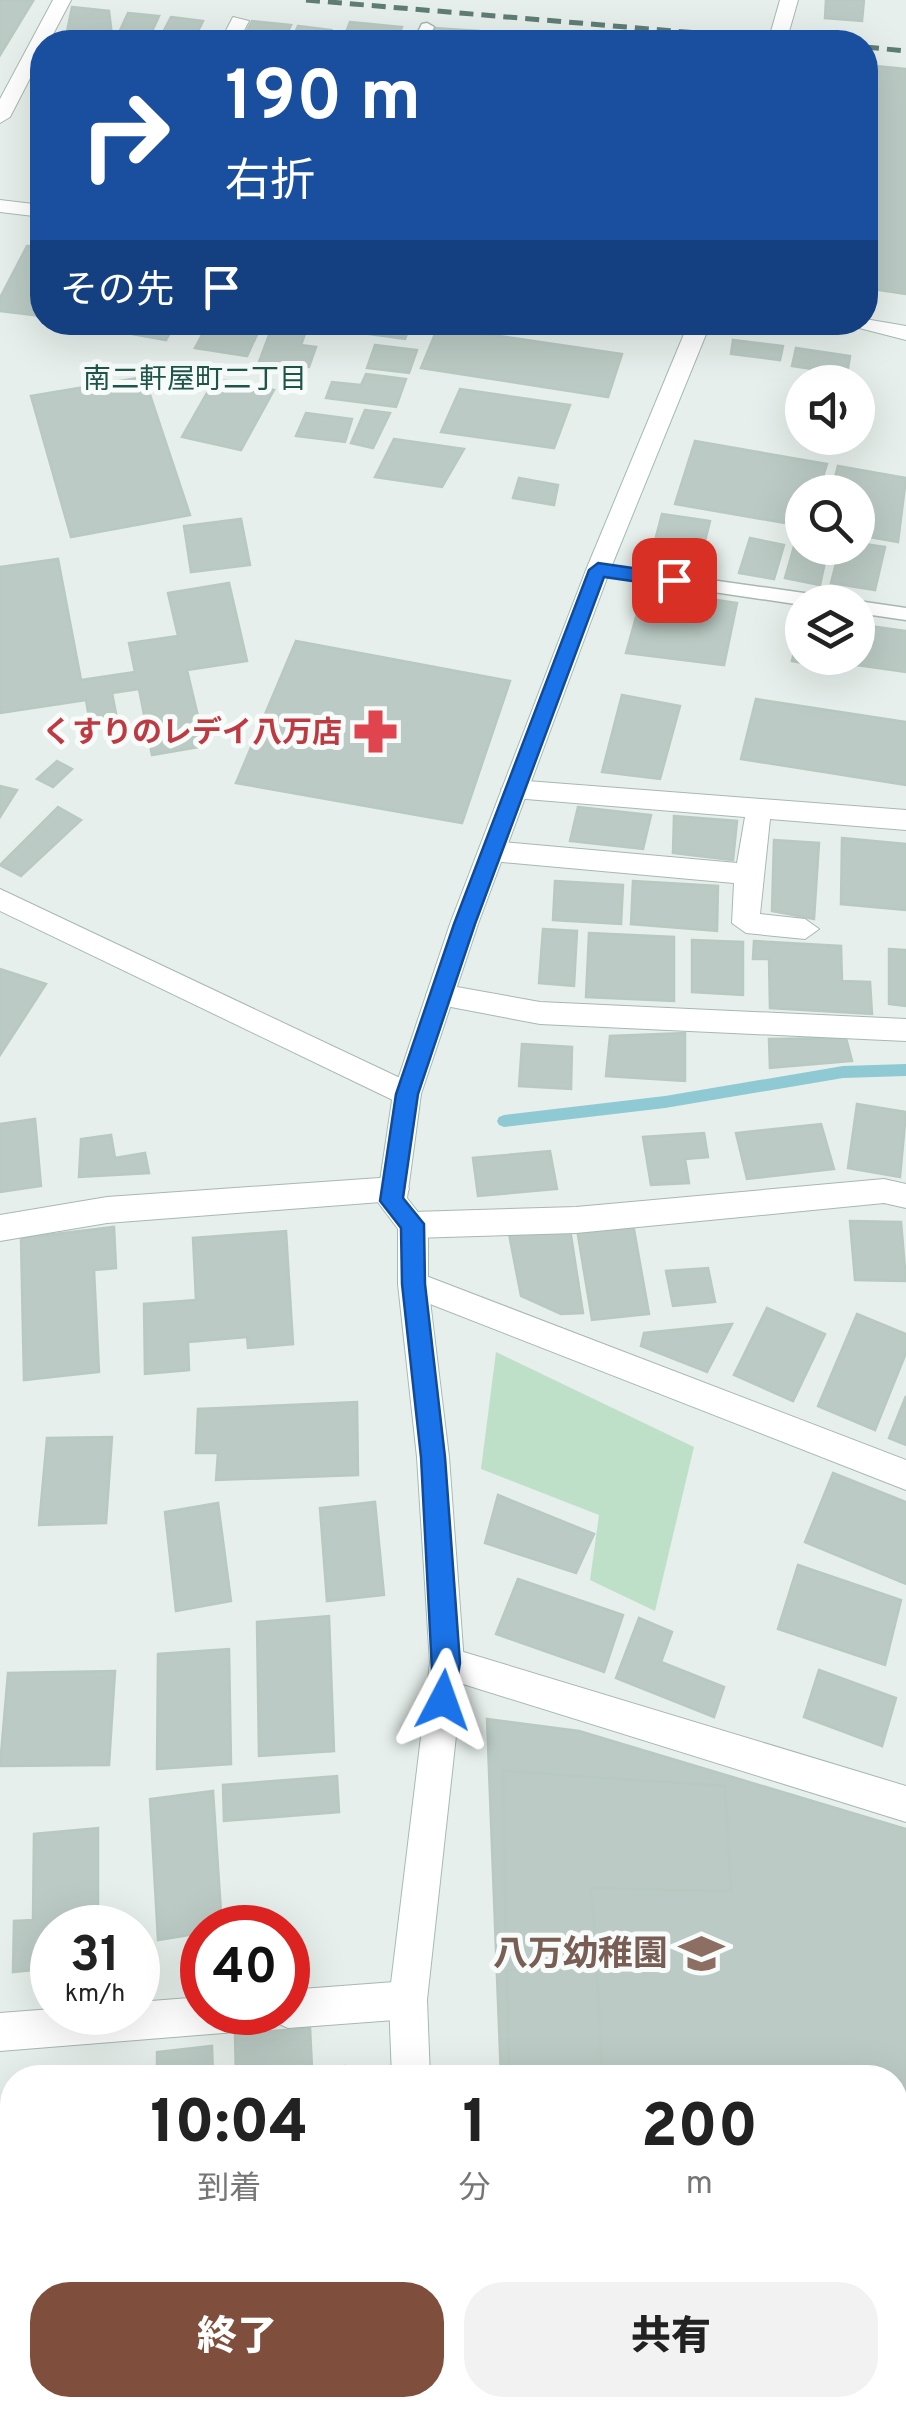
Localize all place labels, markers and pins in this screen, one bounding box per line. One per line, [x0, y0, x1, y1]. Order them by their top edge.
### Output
pin [632, 538, 717, 623]
pharmacy icon: くすりのレデイ八万店 [351, 708, 399, 756]
place label: くすりのレデイ八万店 [42, 715, 342, 753]
school or university icon: 八万幼稚園 [677, 1929, 725, 1977]
place label: 八万幼稚園 [493, 1934, 668, 1978]

